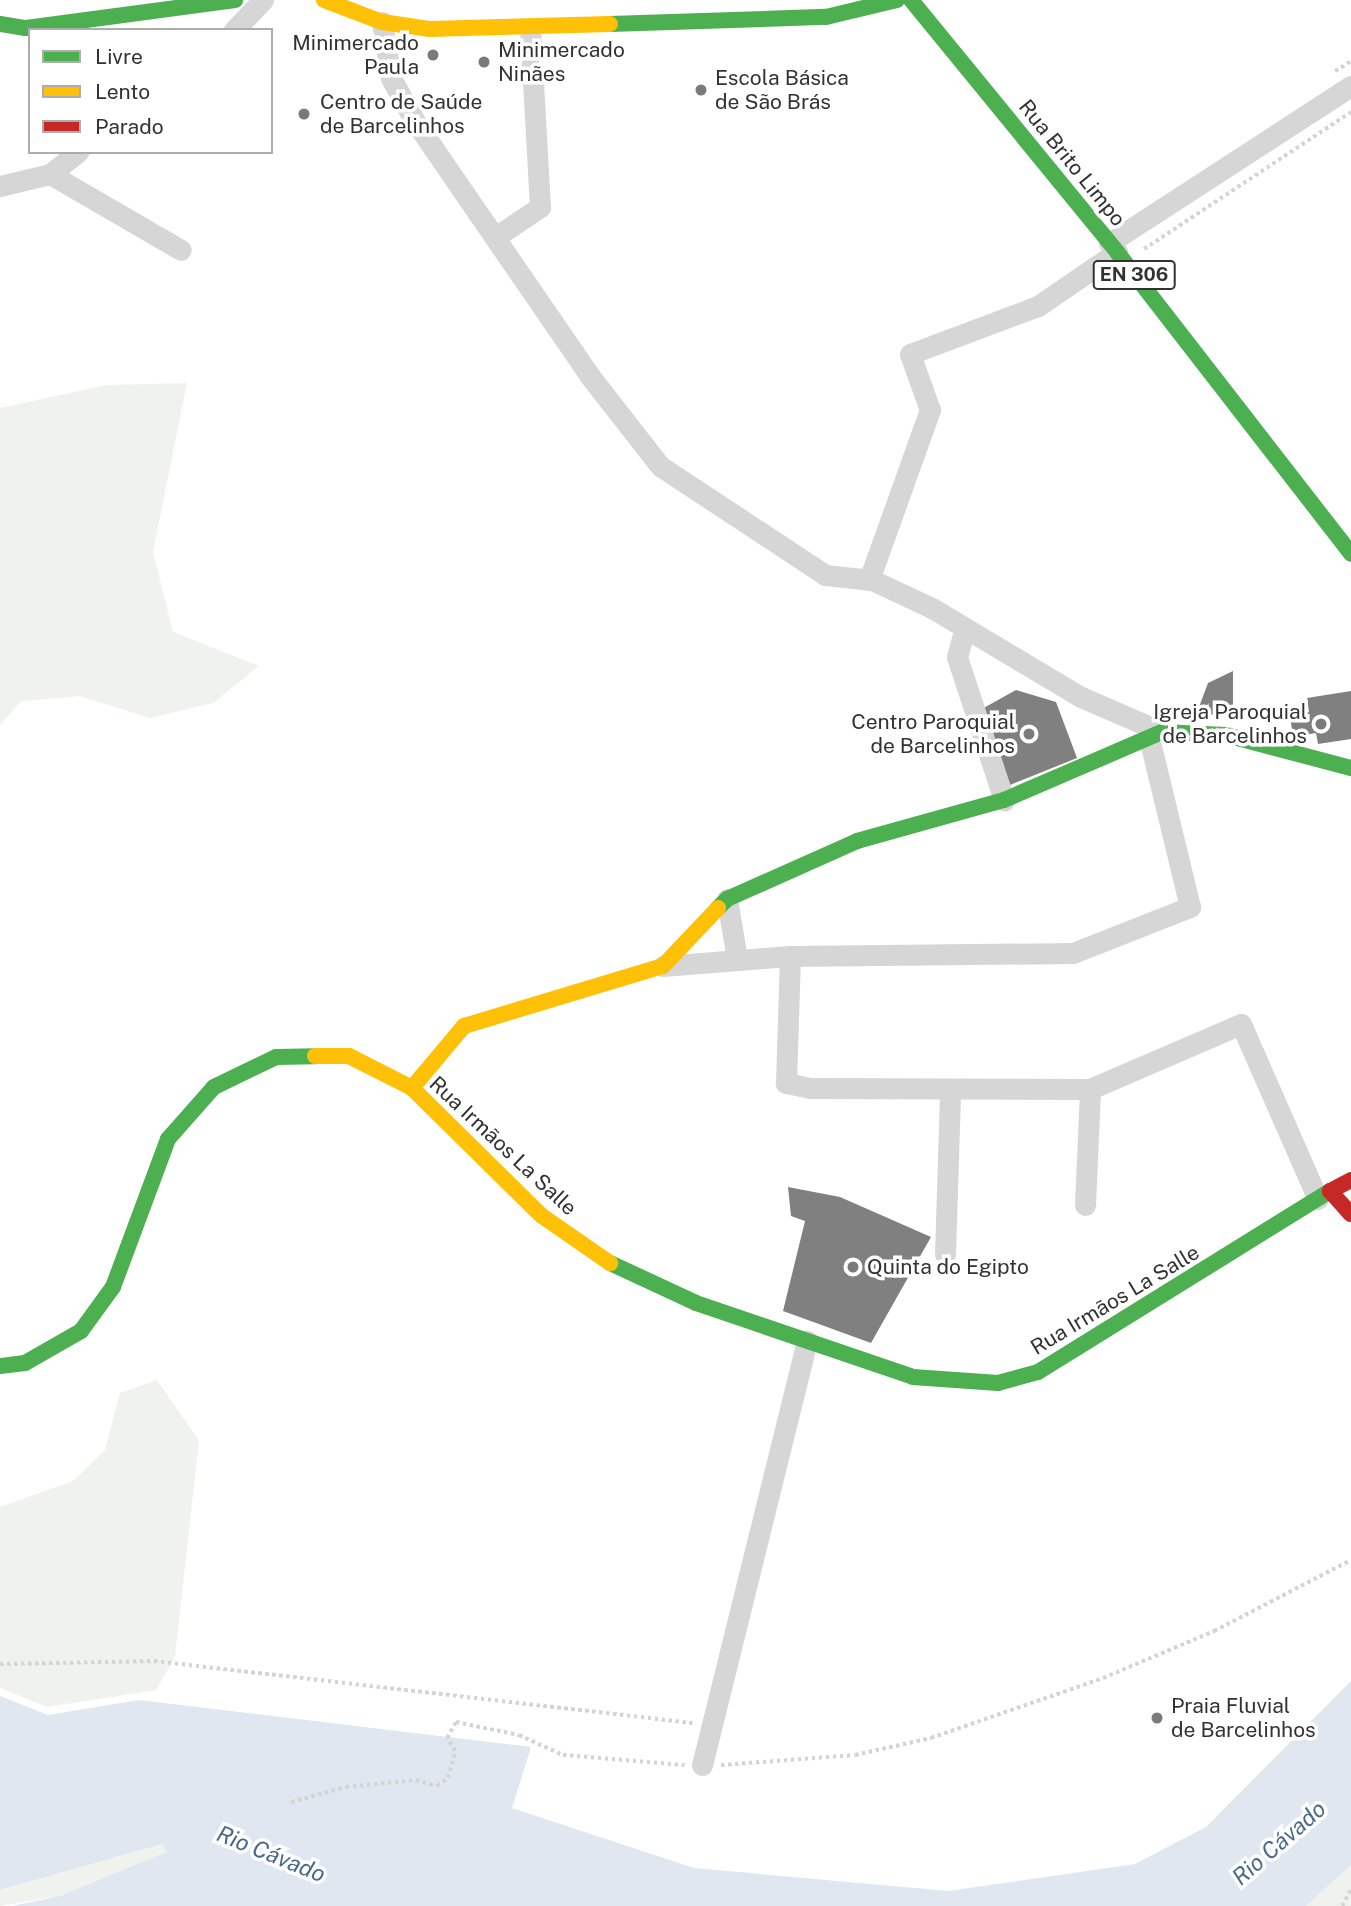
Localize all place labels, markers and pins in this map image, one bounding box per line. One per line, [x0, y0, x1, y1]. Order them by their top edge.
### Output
place label: Minimercado Paula [292, 30, 419, 80]
place label: Minimercado Ninães [498, 37, 625, 87]
marker: Minimercado Paula [425, 47, 441, 63]
marker: Minimercado Ninães [476, 54, 492, 70]
place label: Escola Básica de São Brás [715, 65, 849, 115]
marker: Escola Básica de São Brás [693, 82, 709, 98]
place label: Centro de Saúde de Barcelinhos [320, 89, 483, 139]
marker: Centro de Saúde de Barcelinhos [294, 104, 314, 124]
place label: Igreja Paroquial de Barcelinhos [1153, 699, 1307, 749]
place label: Centro Paroquial de Barcelinhos [851, 709, 1015, 759]
marker: Igreja Paroquial de Barcelinhos [1313, 716, 1329, 732]
marker: Centro Paroquial de Barcelinhos [1021, 726, 1037, 742]
place label: Quinta do Egipto [867, 1254, 1029, 1280]
marker: Quinta do Egipto [845, 1259, 861, 1275]
place label: Praia Fluvial de Barcelinhos [1171, 1693, 1316, 1743]
marker: Praia Fluvial de Barcelinhos [1149, 1710, 1165, 1726]

